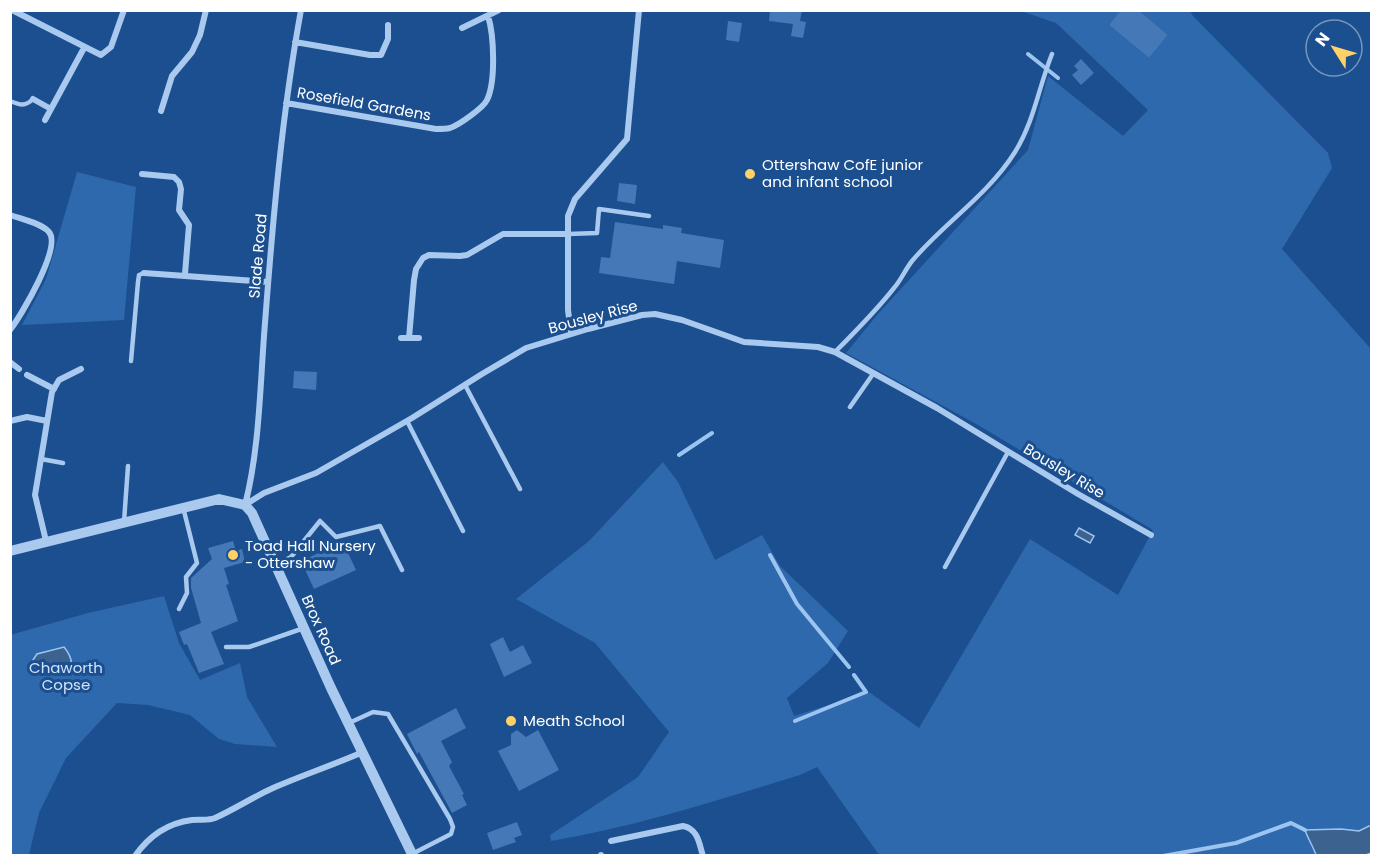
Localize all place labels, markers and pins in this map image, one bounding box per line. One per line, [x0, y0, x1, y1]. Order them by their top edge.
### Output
place label: Ottershaw CofE junior and infant school [762, 154, 924, 192]
marker: Ottershaw CofE junior and infant school [743, 167, 757, 181]
place label: Toad Hall Nursery - Ottershaw [245, 535, 376, 573]
marker: Toad Hall Nursery - Ottershaw [226, 548, 240, 562]
place label: Meath School [523, 710, 625, 731]
marker: Meath School [504, 714, 518, 728]

